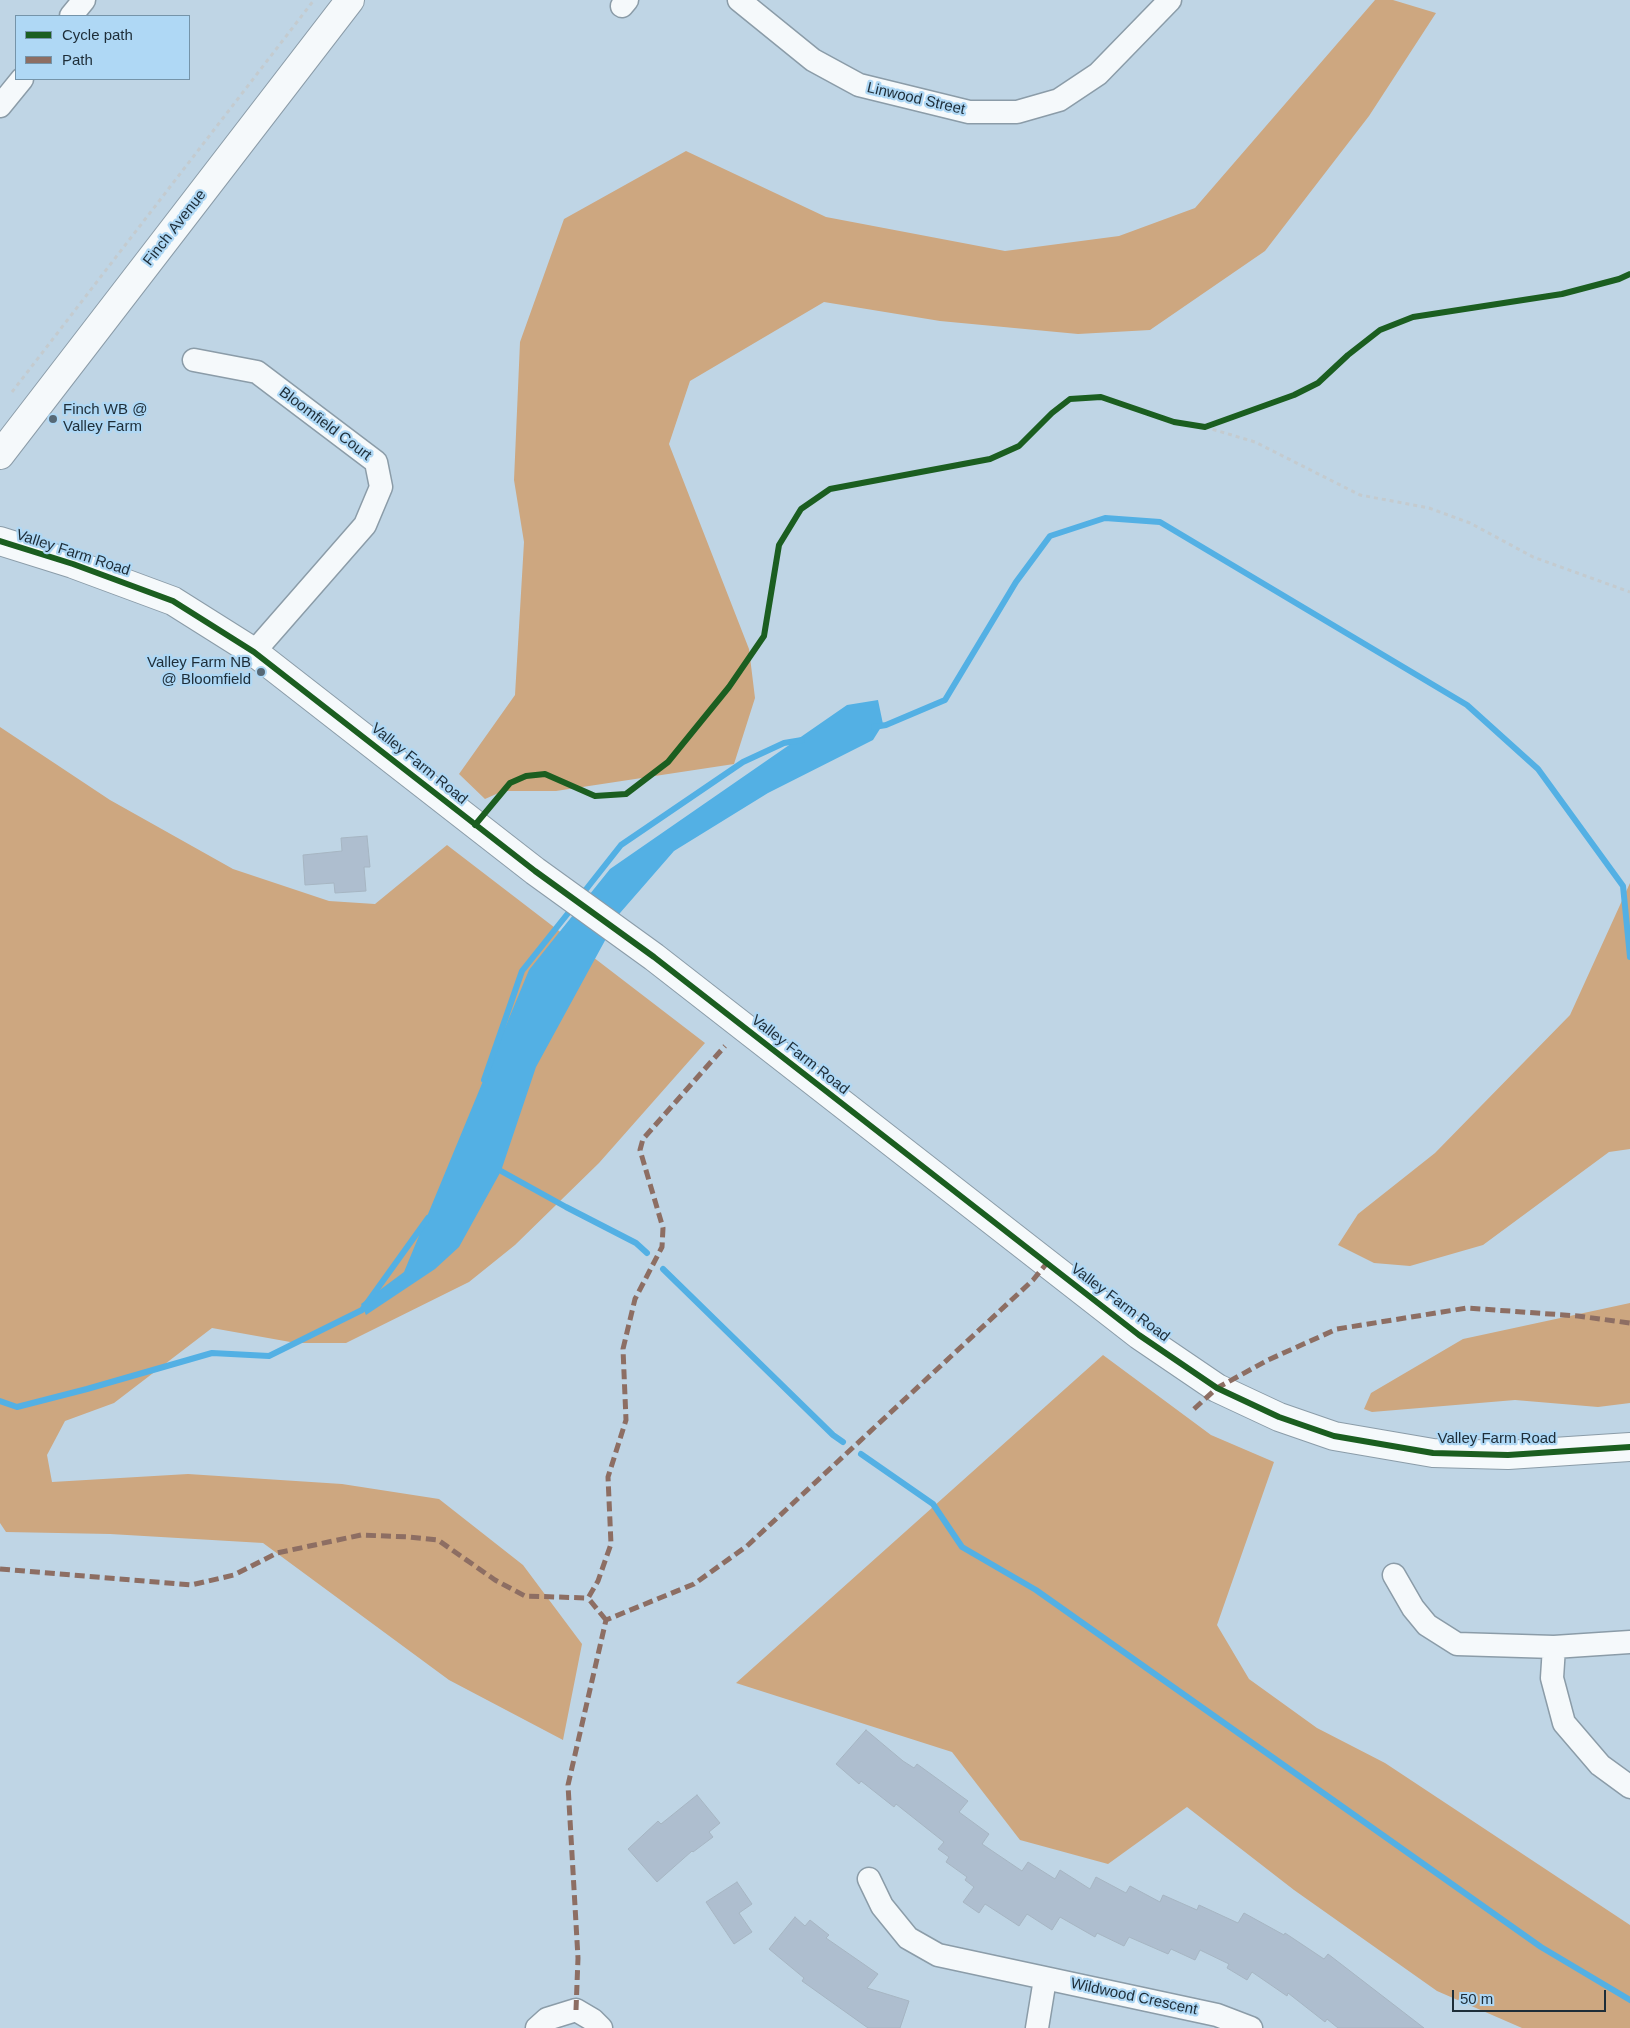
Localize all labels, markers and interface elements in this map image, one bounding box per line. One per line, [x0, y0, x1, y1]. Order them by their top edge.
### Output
legend [15, 15, 190, 80]
text: Cycle path [62, 26, 133, 43]
text: Path [62, 51, 93, 68]
street label: Linwood Street [865, 79, 967, 119]
street label: Finch Avenue [140, 186, 210, 270]
street label: Bloomfield Court [275, 383, 375, 465]
place label: Finch WB @ Valley Farm [63, 401, 147, 436]
marker: Finch WB @ Valley Farm [47, 413, 59, 425]
street label: Valley Farm Road [14, 526, 132, 580]
place label: Valley Farm NB @ Bloomfield [147, 654, 251, 689]
marker: Valley Farm NB @ Bloomfield [255, 666, 267, 678]
street label: Valley Farm Road [367, 720, 471, 808]
street label: Valley Farm Road [748, 1011, 852, 1099]
street label: Valley Farm Road [1067, 1260, 1173, 1346]
street label: Valley Farm Road [1438, 1430, 1556, 1448]
street label: Wildwood Crescent [1069, 1975, 1199, 2019]
scale bar [1455, 1980, 1609, 2012]
text: 50 m [1460, 1990, 1493, 2007]

